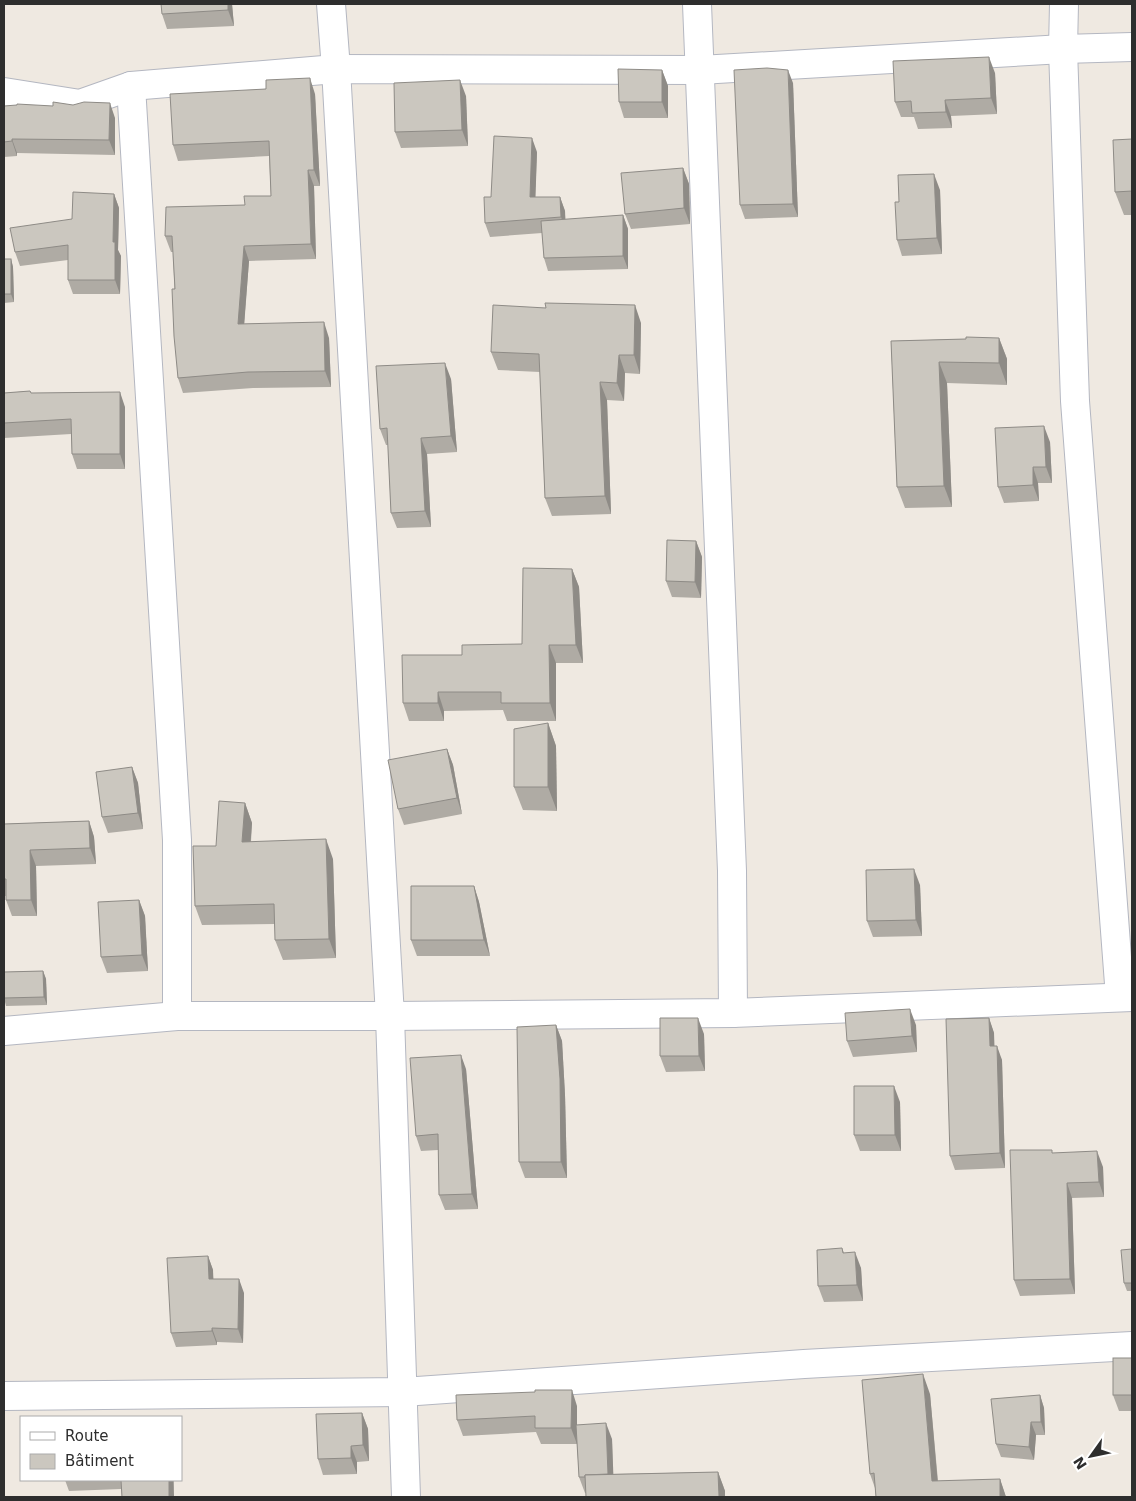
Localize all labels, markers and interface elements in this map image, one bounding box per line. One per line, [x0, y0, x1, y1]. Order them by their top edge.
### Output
legend [20, 1416, 182, 1481]
text: Route [65, 1427, 109, 1445]
north arrow [1066, 1431, 1116, 1481]
text: Bâtiment [65, 1452, 134, 1470]
text: N [1070, 1454, 1090, 1472]

